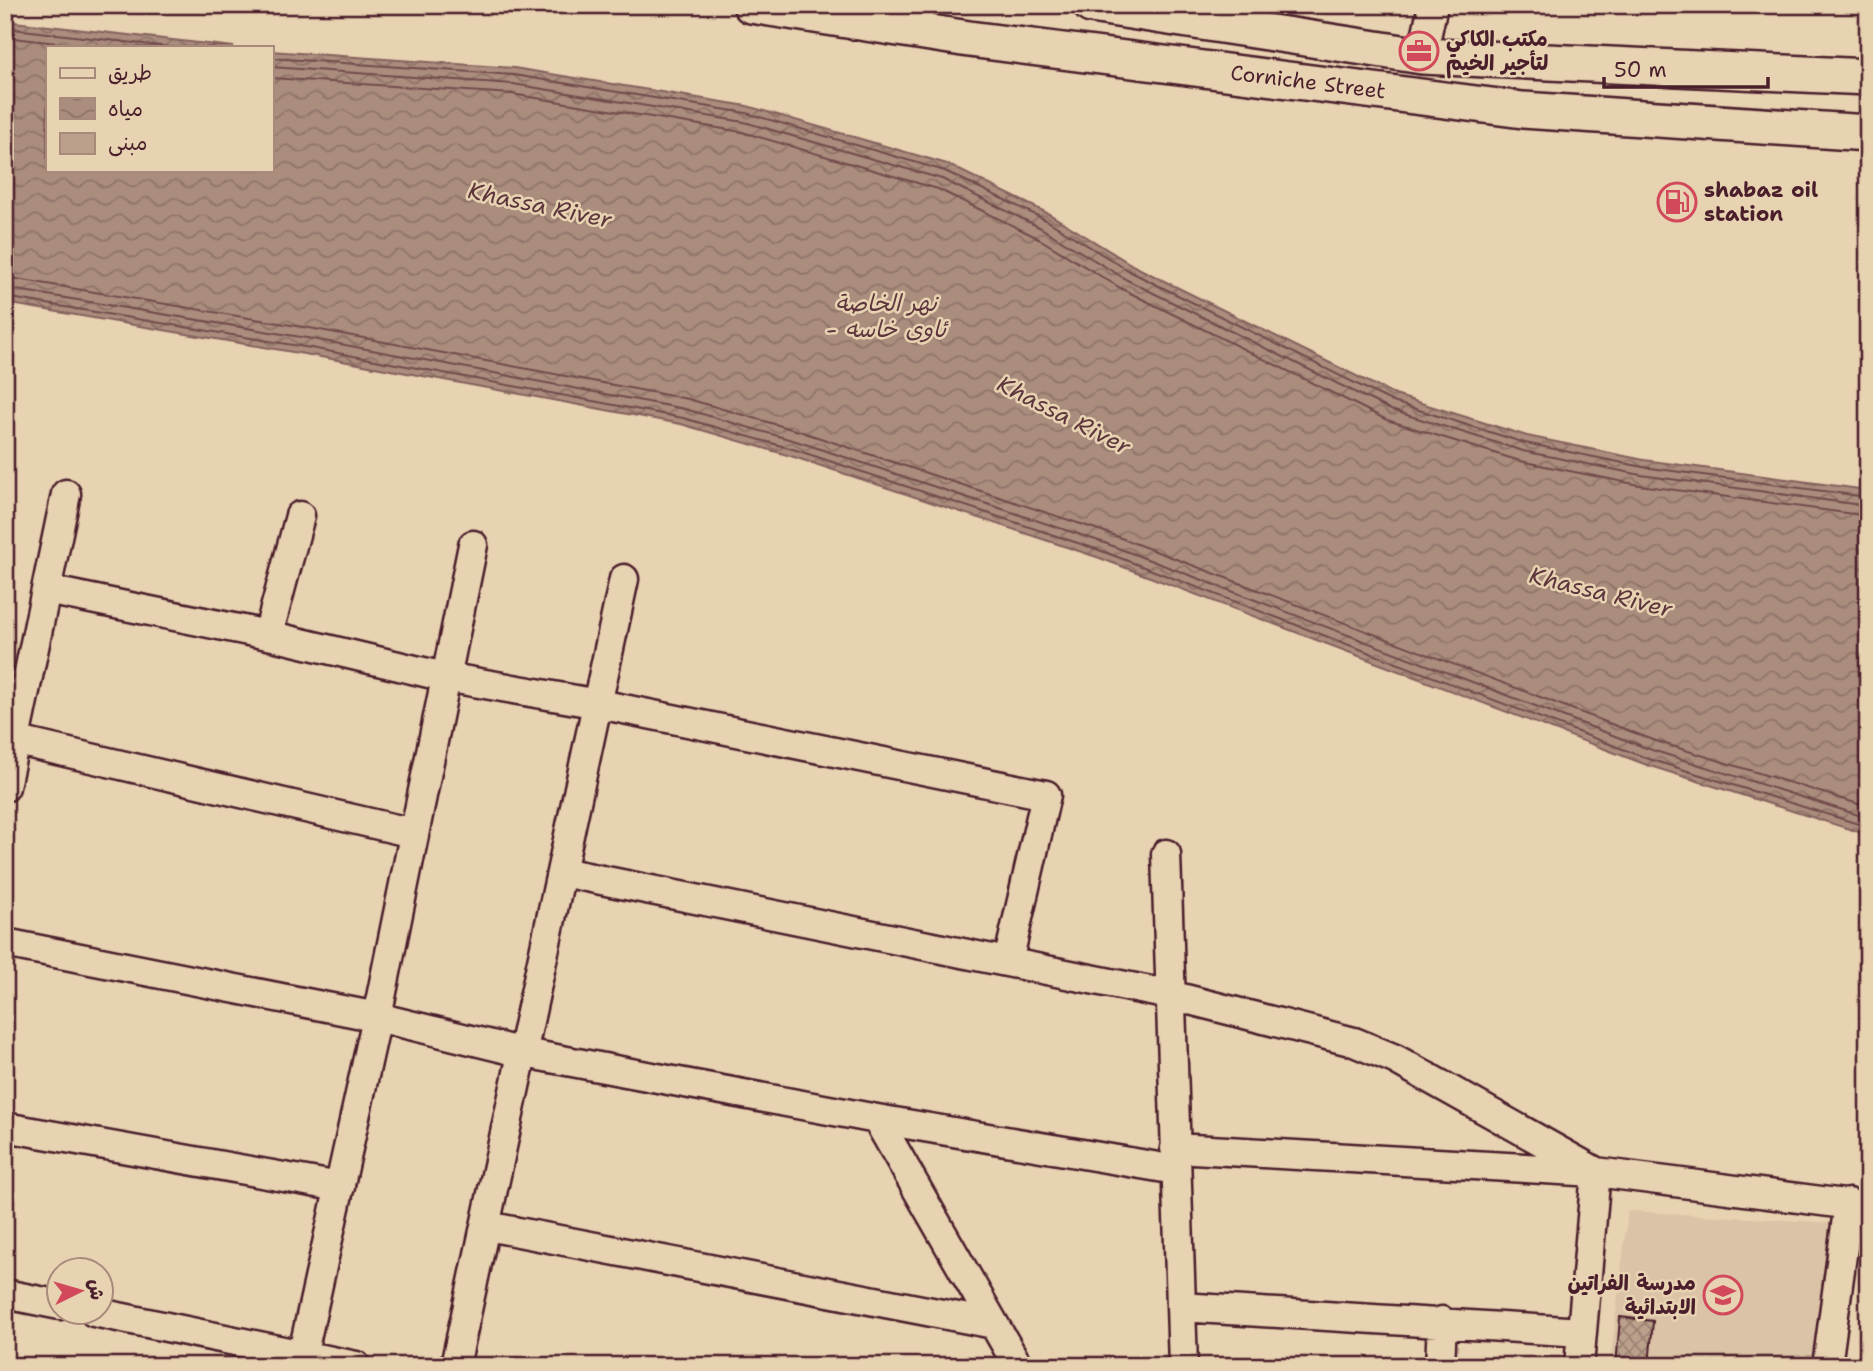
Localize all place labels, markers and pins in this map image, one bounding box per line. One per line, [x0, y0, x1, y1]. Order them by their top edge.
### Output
place label: مكتب الكاكي لتأجير الخيم [1446, 25, 1548, 79]
office icon: مكتب الكاكي لتأجير الخيم [1398, 30, 1440, 72]
place label: shabaz oil station [1704, 176, 1818, 228]
fuel station icon: shabaz oil station [1656, 181, 1698, 223]
place label: مدرسة الفراتين الابتدائية [1567, 1269, 1696, 1321]
school or university icon: مدرسة الفراتين الابتدائية [1702, 1274, 1744, 1316]

